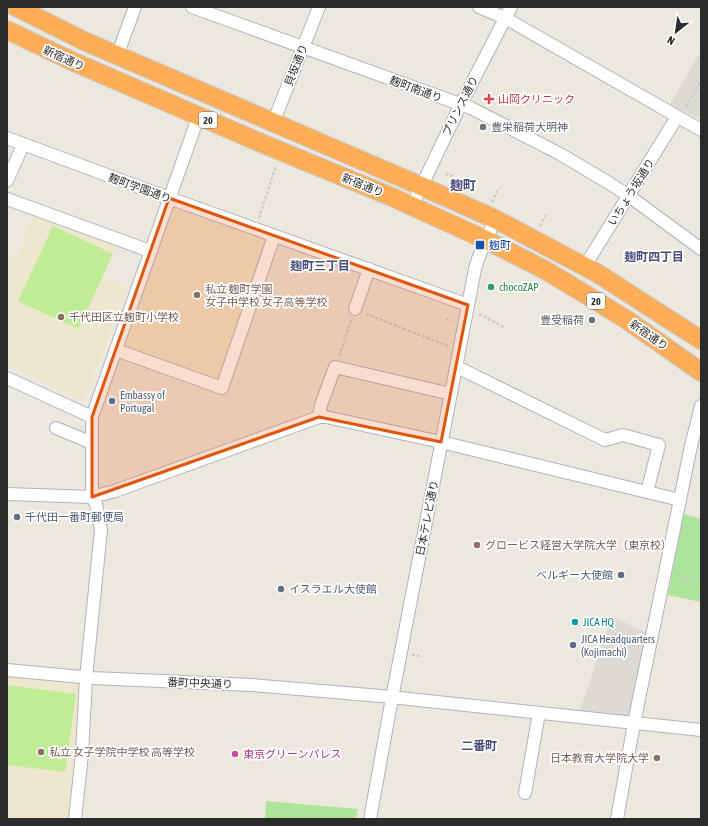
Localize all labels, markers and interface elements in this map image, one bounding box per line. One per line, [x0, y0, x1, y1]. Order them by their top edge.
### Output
north arrow [656, 12, 696, 52]
text: N [665, 34, 677, 47]
street label: 貝坂通り [282, 42, 310, 88]
street label: 新宿通り [41, 44, 87, 72]
street label: 麹町南通り [388, 74, 444, 104]
street label: プリンス通り [440, 74, 480, 138]
marker: 山岡クリニック [483, 93, 495, 105]
place label: 山岡クリニック [498, 93, 575, 105]
road number: 20 [199, 112, 217, 128]
place label: 豊栄稲荷大明神 [491, 121, 568, 133]
marker: 豊栄稲荷大明神 [478, 122, 488, 132]
street label: いちょう坂通り [606, 156, 656, 228]
street label: 麹町学園通り [107, 171, 173, 205]
street label: 新宿通り [340, 171, 386, 199]
district label: 麹町 [450, 178, 476, 193]
marker: 麹町 [474, 239, 486, 251]
place label: 麹町 [489, 239, 511, 251]
district label: 麹町四丁目 [624, 250, 684, 264]
district label: 麹町三丁目 [290, 259, 350, 273]
place label: chocoZAP [499, 281, 539, 293]
marker: chocoZAP [486, 282, 496, 292]
place label: 私立 麹町学園 女子中学校 女子高等学校 [205, 283, 328, 308]
marker: 私立 麹町学園 女子中学校 女子高等学校 [192, 290, 202, 300]
road number: 20 [587, 293, 605, 309]
place label: 千代田区立麹町小学校 [69, 311, 179, 323]
marker: 千代田区立麹町小学校 [56, 312, 66, 322]
place label: 豊受稲荷 [540, 314, 584, 326]
marker: 豊受稲荷 [587, 315, 597, 325]
street label: 新宿通り [628, 317, 670, 353]
place label: Embassy of Portugal [120, 389, 165, 414]
marker: Embassy of Portugal [107, 396, 117, 406]
street label: 日本テレビ通り [414, 479, 440, 557]
place label: 千代田一番町郵便局 [25, 511, 124, 523]
marker: 千代田一番町郵便局 [12, 512, 22, 522]
place label: グロービス経営大学院大学（東京校） [485, 539, 672, 551]
marker: グロービス経営大学院大学（東京校） [472, 540, 482, 550]
place label: ベルギー大使館 [536, 569, 613, 581]
marker: ベルギー大使館 [616, 570, 626, 580]
place label: イスラエル大使館 [289, 583, 377, 595]
marker: イスラエル大使館 [276, 584, 286, 594]
place label: JICA HQ [583, 616, 615, 628]
marker: JICA HQ [570, 617, 580, 627]
place label: JICA Headquarters (Kojimachi) [581, 633, 655, 658]
marker: JICA Headquarters (Kojimachi) [568, 640, 578, 650]
street label: 番町中央通り [167, 676, 233, 690]
district label: 二番町 [461, 739, 497, 753]
place label: 私立 女子学院中学校 高等学校 [49, 746, 195, 758]
marker: 私立 女子学院中学校 高等学校 [36, 747, 46, 757]
place label: 東京グリーンパレス [243, 748, 341, 760]
marker: 東京グリーンパレス [230, 749, 240, 759]
place label: 日本教育大学院大学 [550, 752, 649, 764]
marker: 日本教育大学院大学 [652, 753, 662, 763]

